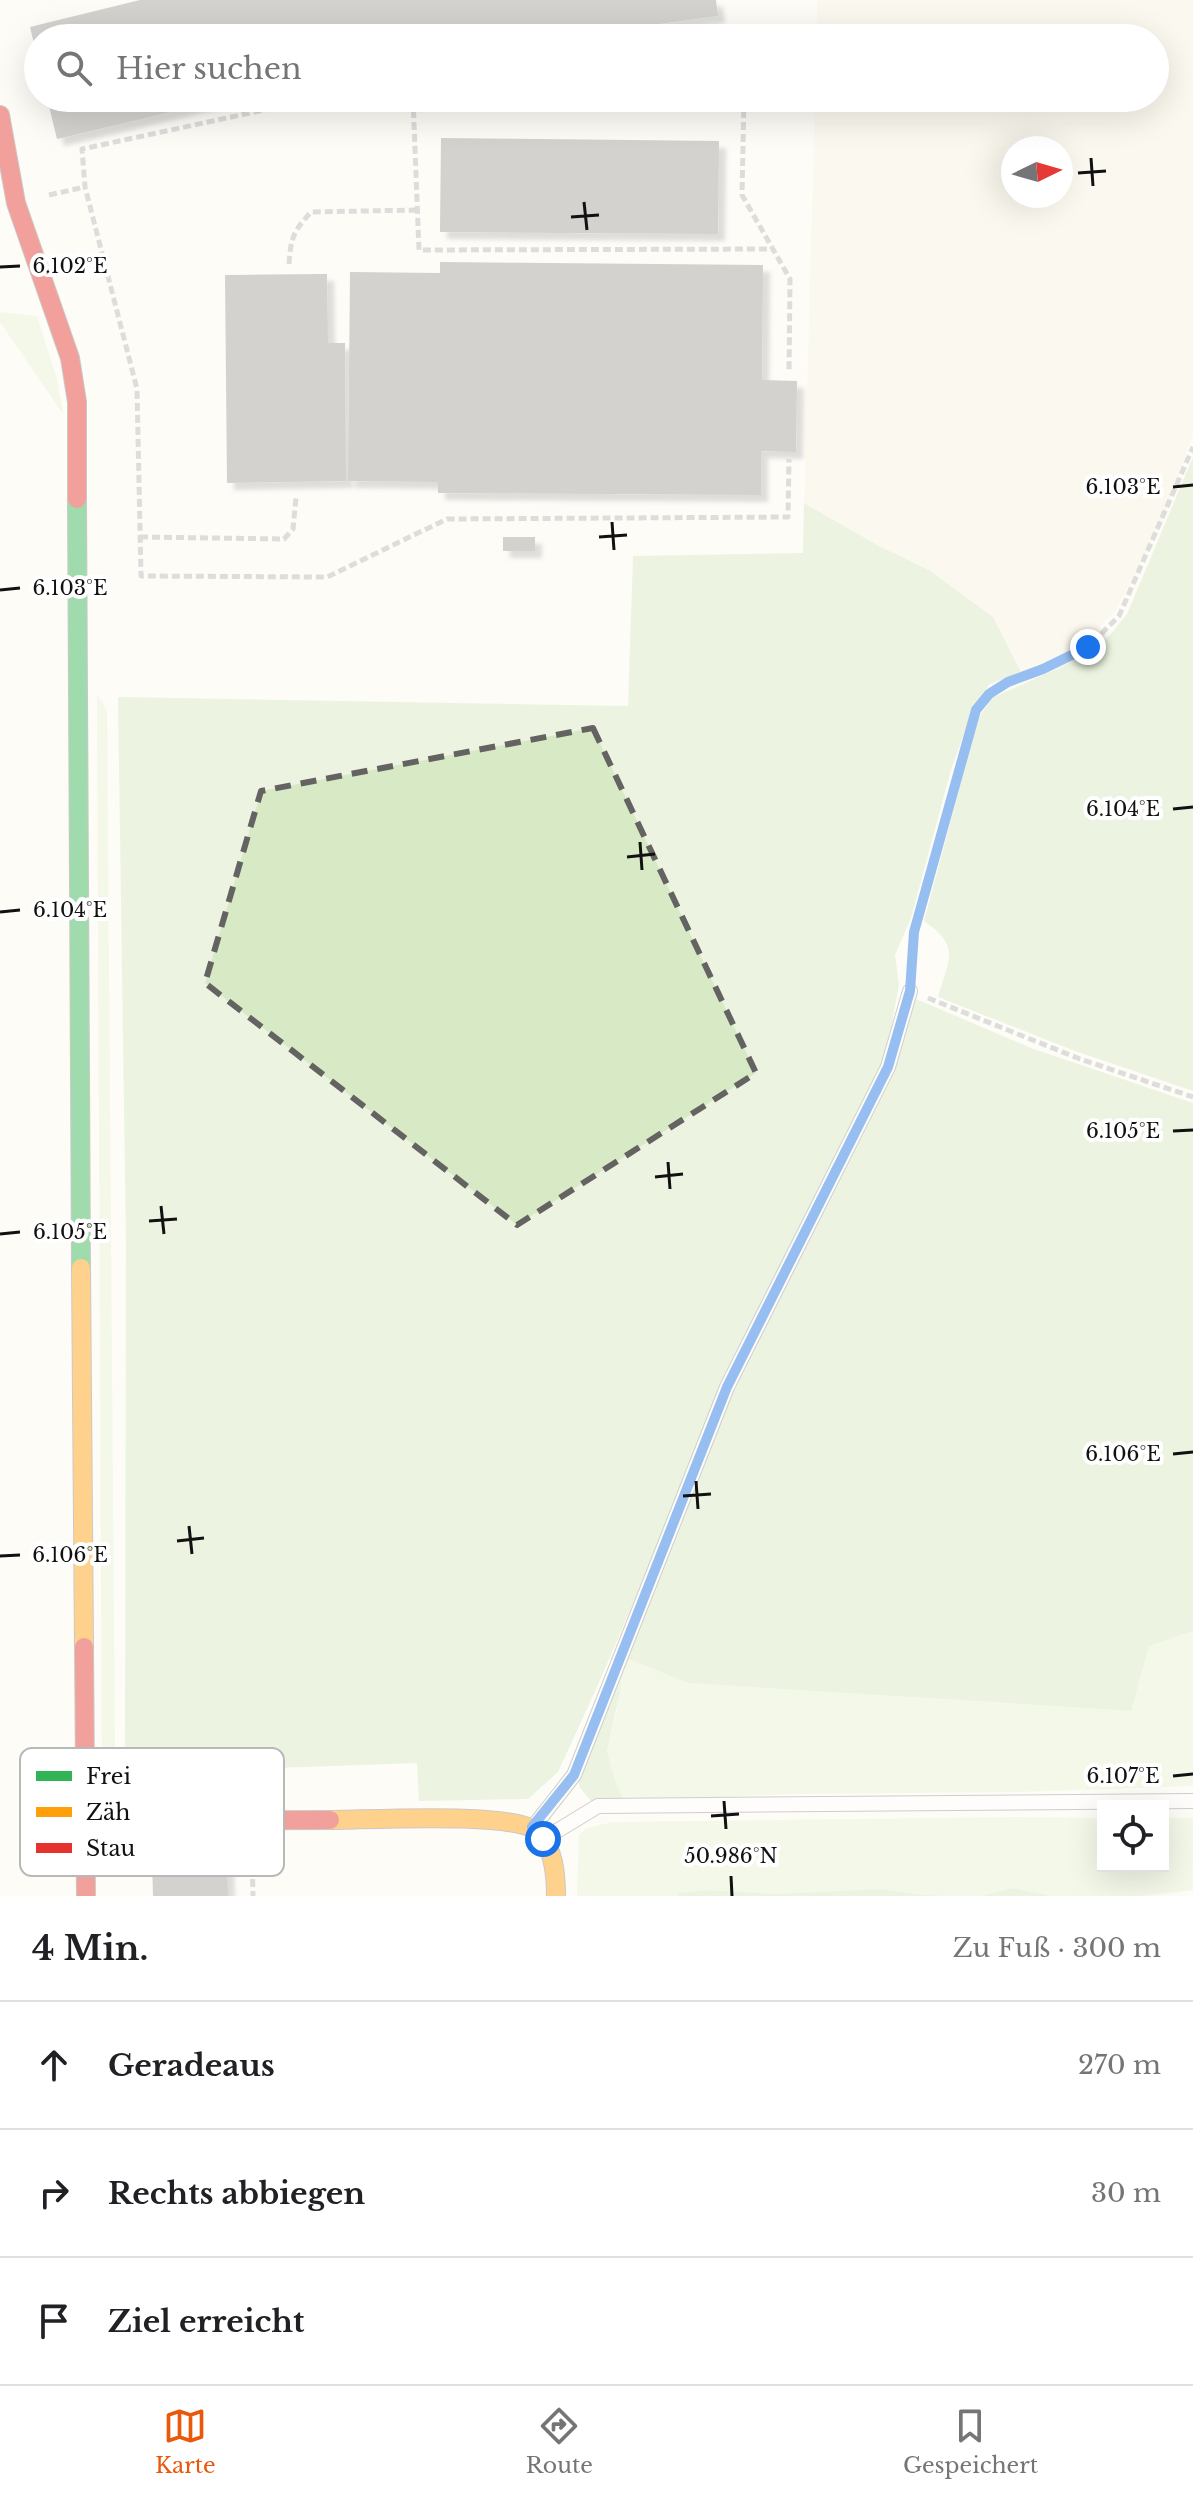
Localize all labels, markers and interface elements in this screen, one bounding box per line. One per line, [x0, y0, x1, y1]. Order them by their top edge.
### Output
search box [24, 24, 1169, 112]
icon: search [52, 46, 96, 90]
text: Hier suchen [116, 50, 302, 87]
north arrow [1001, 136, 1073, 208]
text: 6.102°E [32, 254, 108, 278]
text: 6.103°E [1085, 475, 1161, 499]
text: 6.103°E [32, 576, 108, 600]
route end [1070, 629, 1106, 665]
text: 6.104°E [1086, 797, 1160, 821]
text: 6.104°E [33, 898, 107, 922]
text: 6.105°E [1086, 1119, 1160, 1143]
text: 6.105°E [33, 1220, 107, 1244]
text: 6.106°E [1085, 1442, 1161, 1466]
text: 6.106°E [32, 1543, 108, 1567]
legend [20, 1748, 284, 1876]
text: Frei [86, 1763, 131, 1790]
text: 6.107°E [1087, 1764, 1159, 1788]
text: Zäh [86, 1799, 130, 1826]
map controls [1097, 1800, 1169, 1872]
button: locate [1097, 1800, 1169, 1872]
route start [525, 1821, 561, 1857]
text: Stau [86, 1835, 136, 1862]
text: 50.986°N [684, 1844, 778, 1868]
text: 4 Min. [32, 1927, 148, 1969]
text: Zu Fuß · 300 m [953, 1932, 1161, 1964]
icon: ahead [32, 2043, 76, 2087]
text: Geradeaus [108, 2047, 275, 2084]
text: 270 m [1078, 2049, 1161, 2081]
icon: right [32, 2171, 76, 2215]
text: Rechts abbiegen [108, 2175, 365, 2212]
text: 30 m [1091, 2177, 1161, 2209]
icon: arrive [32, 2299, 76, 2343]
text: Ziel erreicht [108, 2303, 304, 2340]
tab: Karte [155, 2404, 216, 2479]
tab: Route [526, 2404, 593, 2479]
tab: Gespeichert [903, 2404, 1038, 2479]

